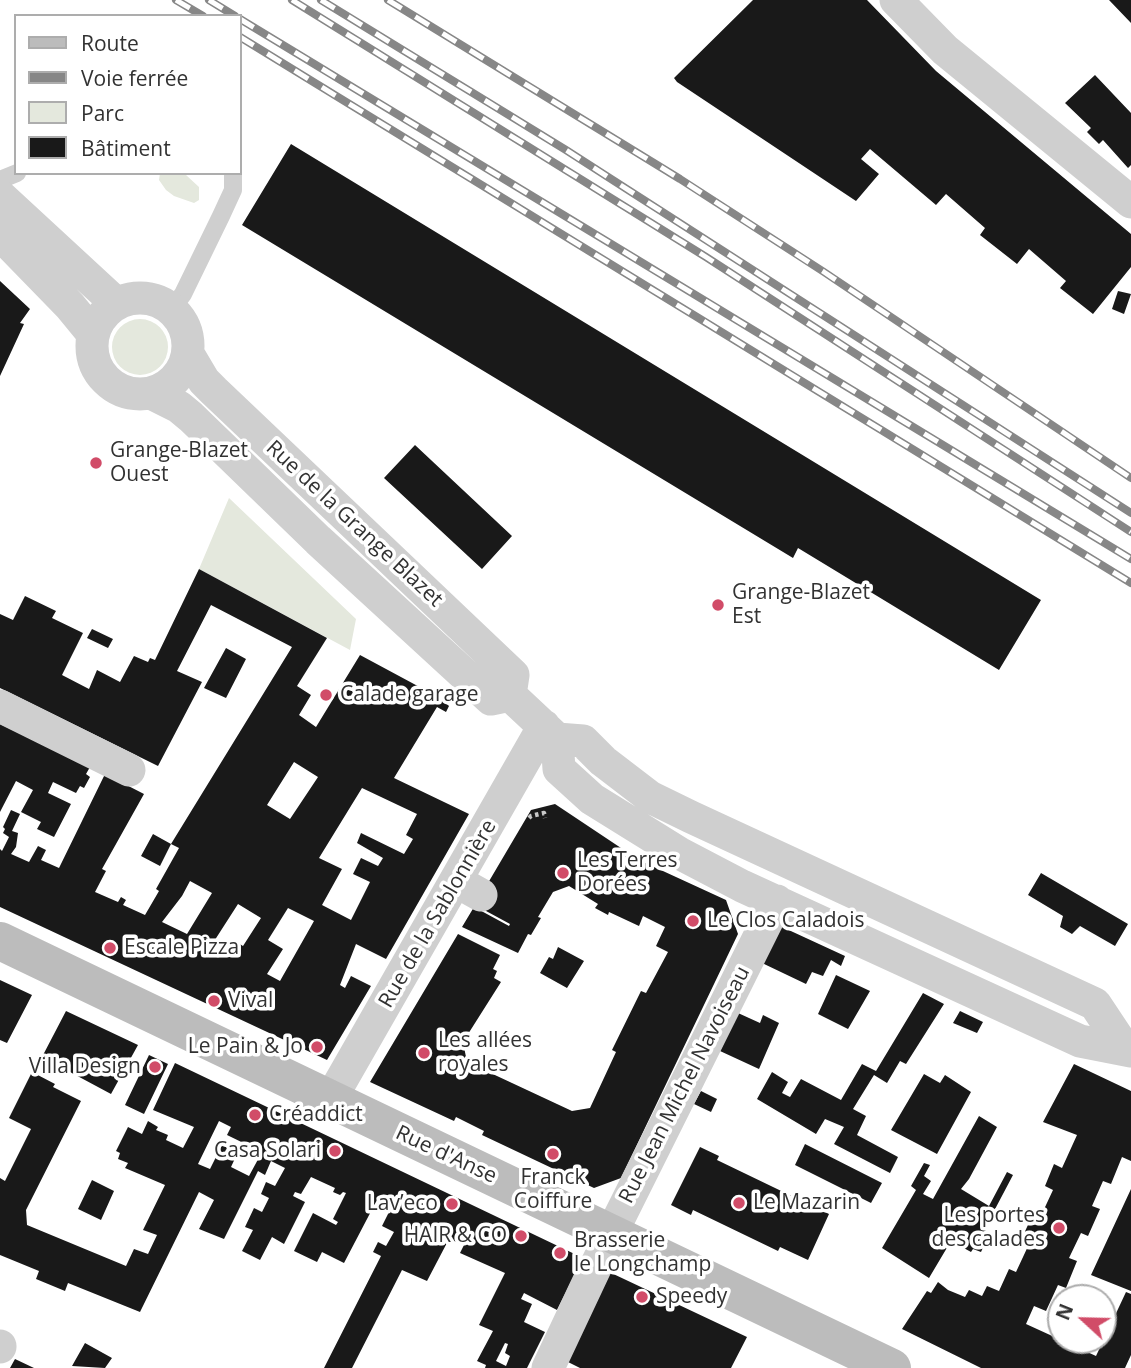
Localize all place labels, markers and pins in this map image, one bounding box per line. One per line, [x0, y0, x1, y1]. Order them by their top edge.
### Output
place label: Grange-Blazet Ouest [110, 438, 248, 488]
marker: Grange-Blazet Ouest [88, 455, 104, 471]
place label: Grange-Blazet Est [732, 580, 870, 630]
marker: Grange-Blazet Est [710, 597, 726, 613]
place label: Calade garage [340, 682, 478, 708]
marker: Calade garage [318, 687, 334, 703]
place label: Les Terres Dorées [577, 848, 678, 898]
marker: Les Terres Dorées [555, 865, 571, 881]
place label: Le Clos Caladois [707, 908, 864, 934]
marker: Le Clos Caladois [685, 913, 701, 929]
place label: Escale Pizza [124, 935, 239, 961]
marker: Escale Pizza [102, 940, 118, 956]
place label: Vival [228, 988, 273, 1014]
marker: Vival [206, 993, 222, 1009]
place label: Les allées royales [438, 1028, 532, 1078]
place label: Le Pain & Jo [188, 1034, 303, 1060]
marker: Le Pain & Jo [309, 1039, 325, 1055]
marker: Les allées royales [416, 1045, 432, 1061]
place label: Villa Design [29, 1054, 141, 1080]
marker: Villa Design [147, 1059, 163, 1075]
place label: Créaddict [269, 1102, 363, 1128]
marker: Créaddict [247, 1107, 263, 1123]
place label: Casa Solari [214, 1138, 321, 1164]
marker: Casa Solari [327, 1143, 343, 1159]
marker: Franck Coiffure [545, 1146, 561, 1162]
place label: Franck Coiffure [514, 1165, 592, 1215]
place label: Le Mazarin [753, 1190, 860, 1216]
place label: Lav’eco [367, 1191, 438, 1217]
marker: Le Mazarin [731, 1195, 747, 1211]
marker: Lav’eco [444, 1196, 460, 1212]
place label: Les portes des calades [932, 1203, 1045, 1253]
marker: Les portes des calades [1051, 1220, 1067, 1236]
place label: HAIR & CO [404, 1223, 507, 1249]
marker: HAIR & CO [513, 1228, 529, 1244]
place label: Brasserie le Longchamp [574, 1228, 711, 1278]
marker: Brasserie le Longchamp [552, 1245, 568, 1261]
place label: Speedy [656, 1284, 727, 1310]
marker: Speedy [634, 1289, 650, 1305]

